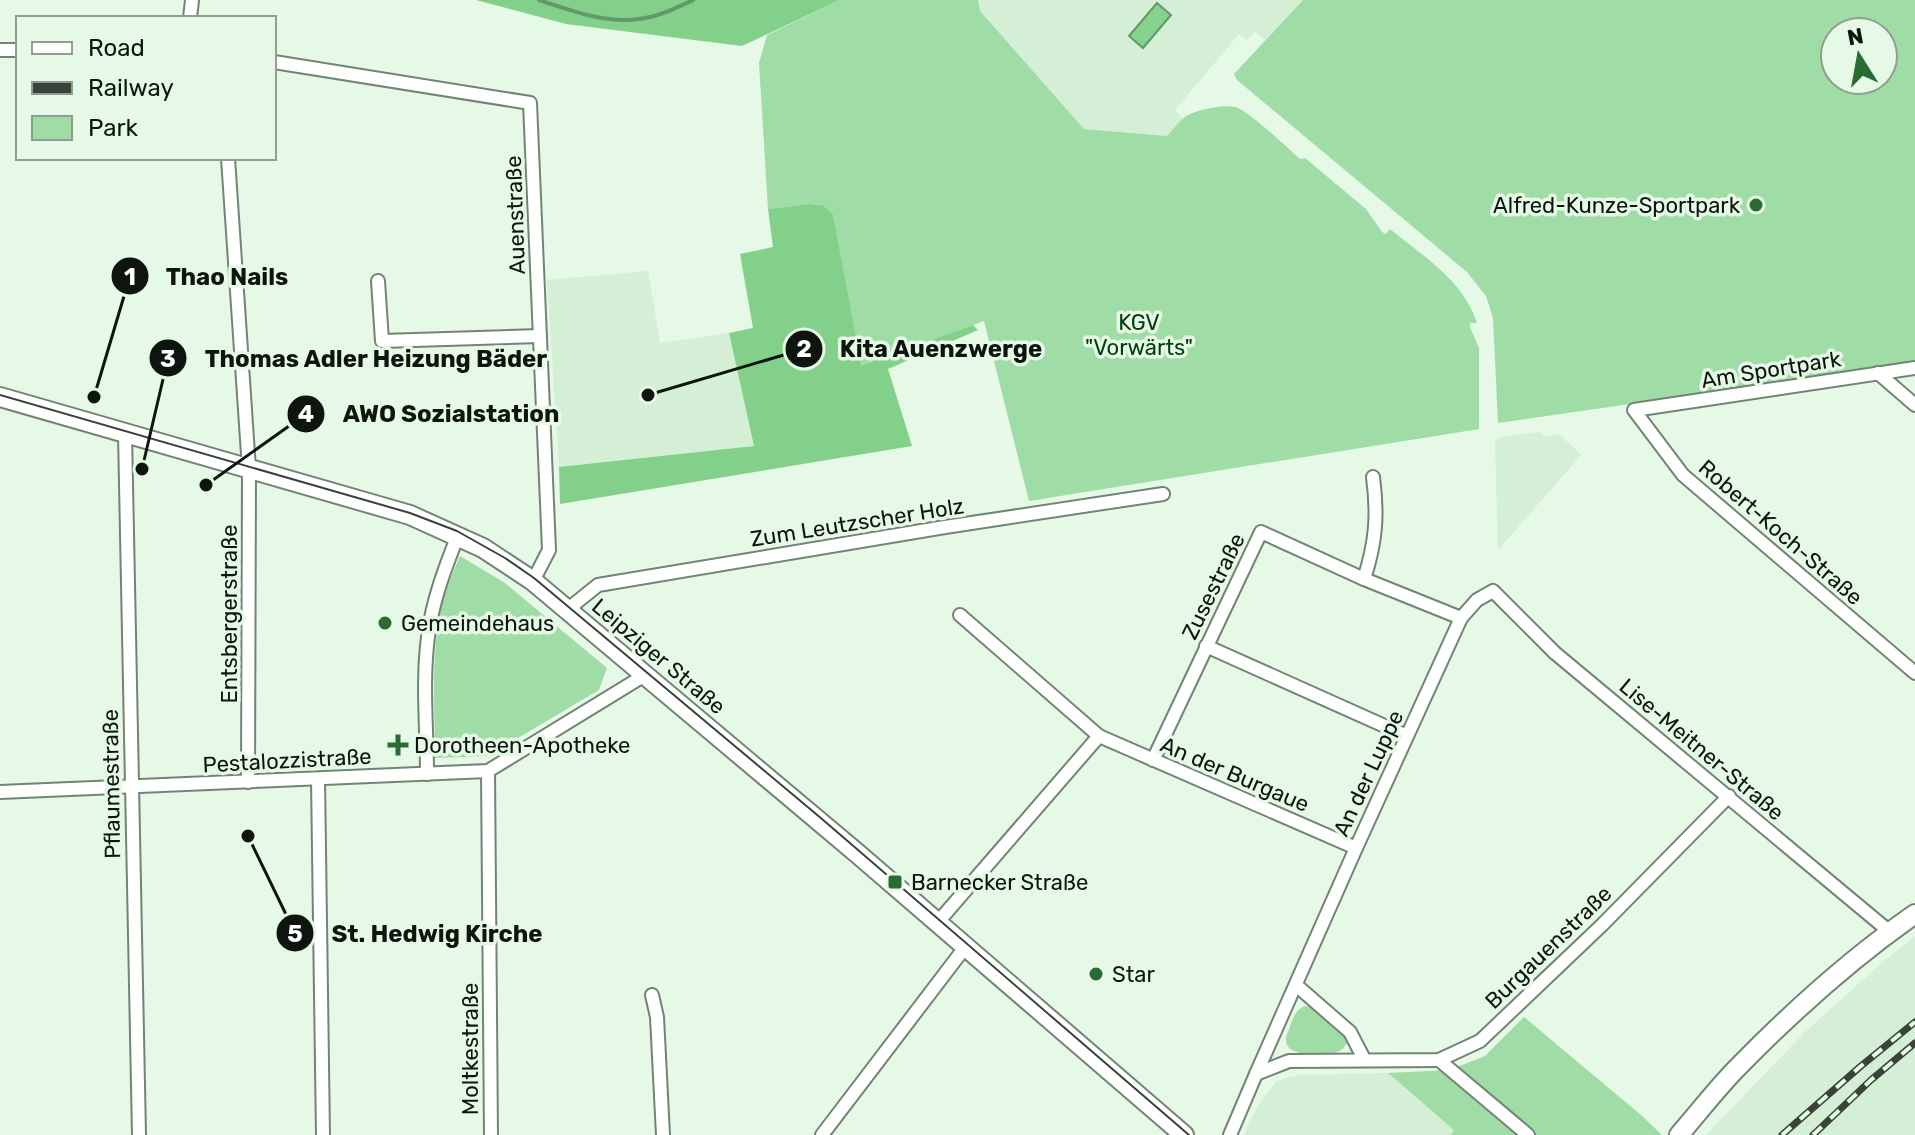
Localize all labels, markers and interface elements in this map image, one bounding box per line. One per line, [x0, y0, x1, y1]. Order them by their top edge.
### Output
legend [16, 16, 276, 160]
north arrow [1819, 16, 1899, 96]
text: N [1845, 22, 1866, 52]
text: Road [88, 34, 145, 62]
text: Railway [88, 74, 174, 102]
text: Park [88, 114, 139, 142]
street label: Auenstraße [500, 155, 531, 275]
place label: Alfred-Kunze-Sportpark [1493, 192, 1741, 219]
marker: Alfred-Kunze-Sportpark [1747, 196, 1765, 214]
callout: Thao Nails [110, 252, 305, 300]
text: 1 [124, 263, 136, 291]
text: Thao Nails [166, 263, 288, 291]
park label: KGV "Vorwärts" [1085, 309, 1193, 361]
callout: Kita Auenzwerge [784, 325, 1059, 373]
callout: Thomas Adler Heizung Bäder [148, 334, 564, 382]
text: 2 [796, 335, 812, 363]
text: Kita Auenzwerge [840, 335, 1042, 363]
text: 3 [160, 345, 176, 373]
text: Thomas Adler Heizung Bäder [205, 345, 547, 373]
street label: Am Sportpark [1699, 345, 1843, 394]
callout: AWO Sozialstation [286, 390, 575, 438]
text: 4 [298, 400, 314, 428]
text: AWO Sozialstation [343, 400, 559, 428]
street label: Robert-Koch-Straße [1693, 454, 1868, 611]
street label: Zum Leutzscher Holz [748, 492, 966, 553]
street label: Entsbergerstraße [216, 524, 243, 704]
street label: Zusestraße [1176, 529, 1251, 644]
street label: Leipziger Straße [586, 593, 731, 720]
place label: Gemeindehaus [401, 610, 554, 637]
marker: Gemeindehaus [376, 614, 394, 632]
street label: Lise-Meitner-Straße [1614, 673, 1790, 826]
street label: An der Luppe [1327, 706, 1409, 841]
street label: Pflaumestraße [97, 709, 126, 859]
street label: An der Burgaue [1156, 731, 1313, 818]
place label: Dorotheen-Apotheke [414, 732, 630, 759]
marker: Dorotheen-Apotheke [389, 736, 407, 754]
street label: Pestalozzistraße [202, 743, 372, 778]
place label: Barnecker Straße [911, 869, 1088, 896]
marker: Barnecker Straße [886, 873, 904, 891]
street label: Burgauenstraße [1479, 880, 1617, 1015]
callout: St. Hedwig Kirche [275, 909, 559, 957]
text: 5 [287, 920, 303, 948]
text: St. Hedwig Kirche [331, 920, 543, 948]
place label: Star [1112, 961, 1155, 988]
marker: Star [1087, 965, 1105, 983]
street label: Moltkestraße [457, 983, 484, 1115]

